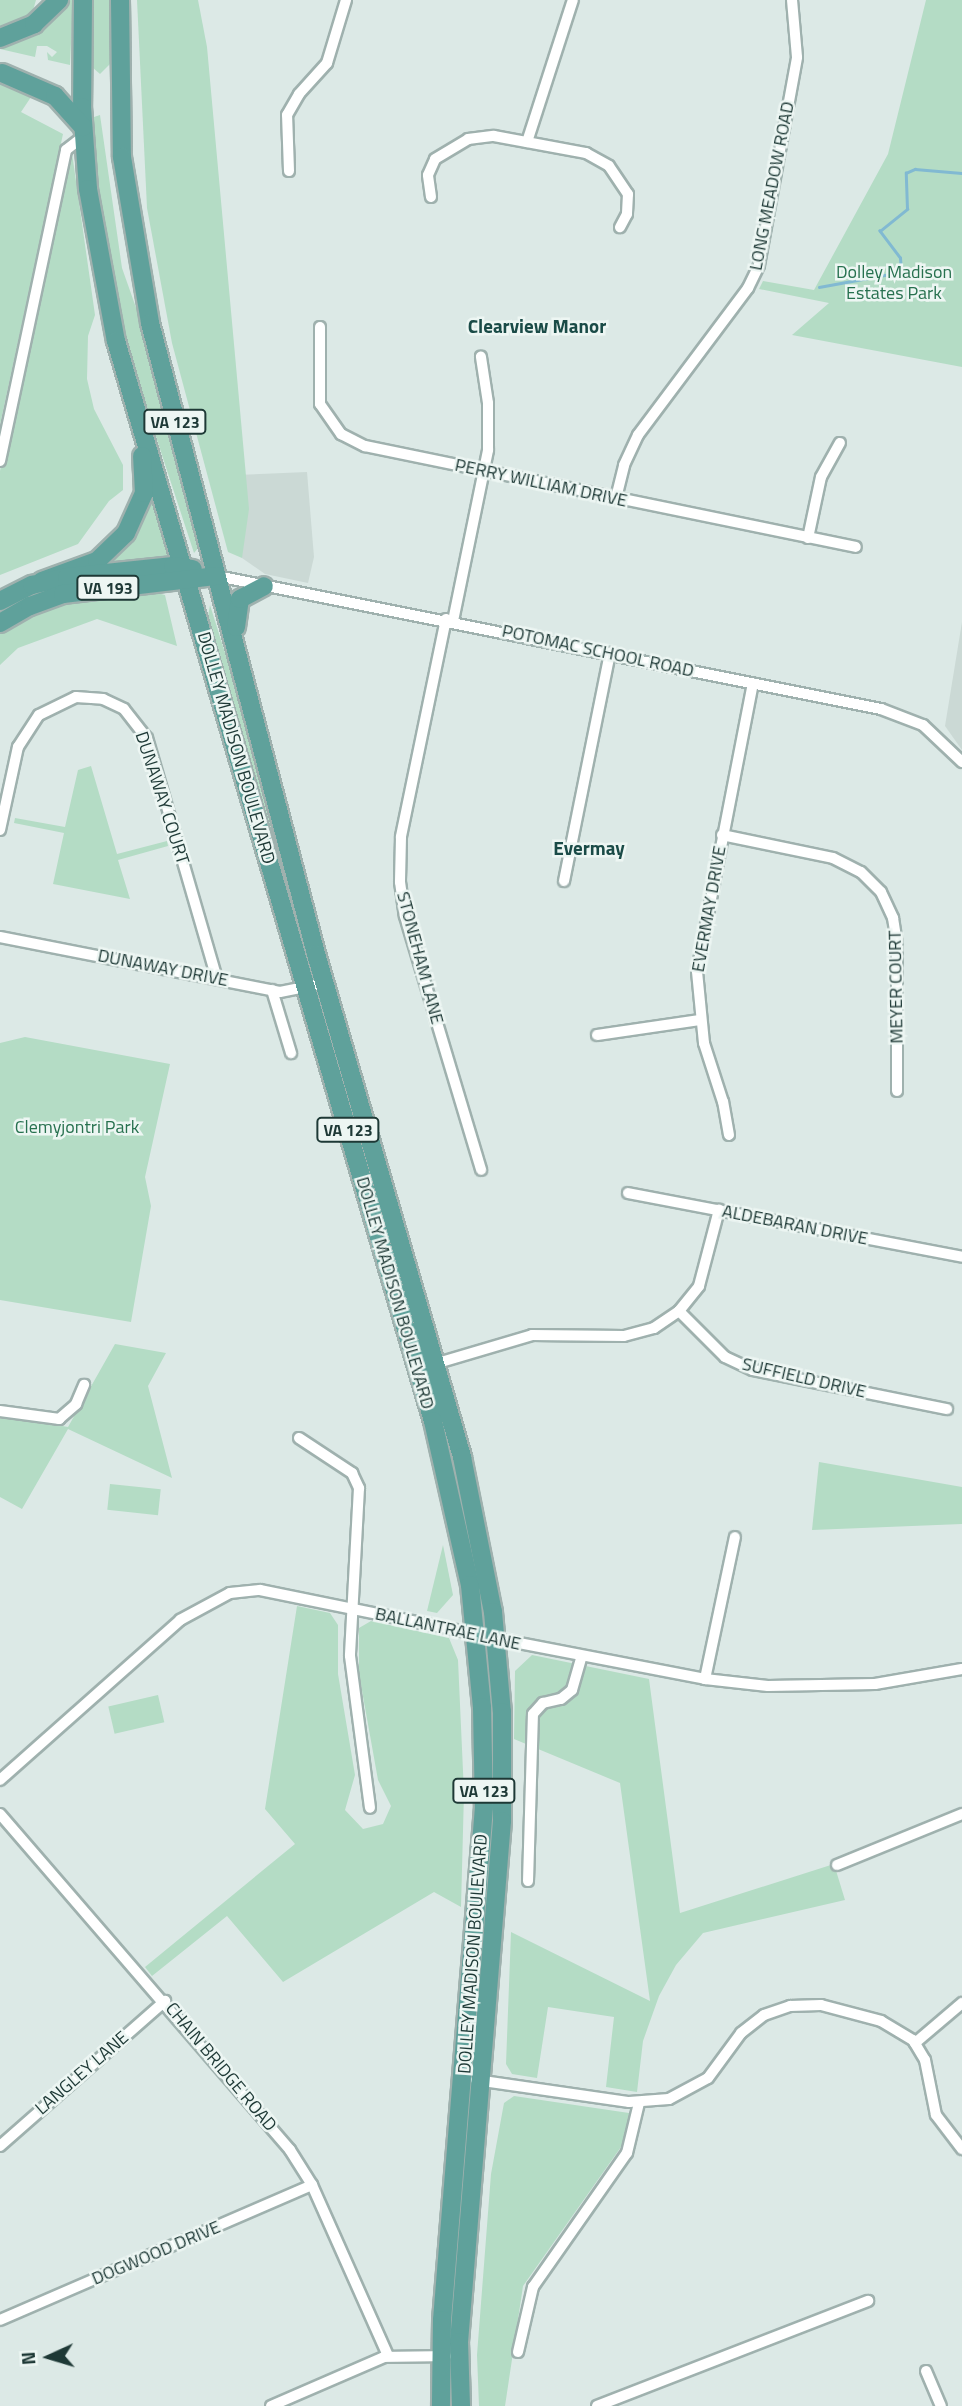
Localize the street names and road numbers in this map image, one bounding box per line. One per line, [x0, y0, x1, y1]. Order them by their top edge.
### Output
street label: LONG MEADOW ROAD [745, 100, 799, 272]
road number: VA 123 [142, 410, 208, 434]
street label: PERRY WILLIAM DRIVE [453, 454, 629, 512]
road number: VA 193 [75, 576, 141, 600]
street label: POTOMAC SCHOOL ROAD [500, 620, 696, 682]
street label: DOLLEY MADISON BOULEVARD [192, 629, 280, 867]
street label: DUNAWAY COURT [130, 729, 194, 867]
street label: EVERMAY DRIVE [687, 844, 731, 974]
street label: STONEHAM LANE [392, 889, 448, 1027]
street label: MEYER COURT [884, 930, 908, 1044]
street label: DUNAWAY DRIVE [96, 945, 230, 991]
road number: VA 123 [315, 1118, 381, 1142]
street label: DOLLEY MADISON BOULEVARD [351, 1174, 439, 1412]
street label: ALDEBARAN DRIVE [720, 1200, 870, 1250]
street label: SUFFIELD DRIVE [740, 1353, 868, 1403]
street label: BALLANTRAE LANE [373, 1603, 523, 1655]
road number: VA 123 [451, 1778, 517, 1804]
street label: DOLLEY MADISON BOULEVARD [454, 1833, 492, 2075]
street label: CHAIN BRIDGE ROAD [161, 1998, 281, 2136]
street label: LANGLEY LANE [31, 2027, 133, 2119]
street label: DOGWOOD DRIVE [89, 2216, 223, 2290]

